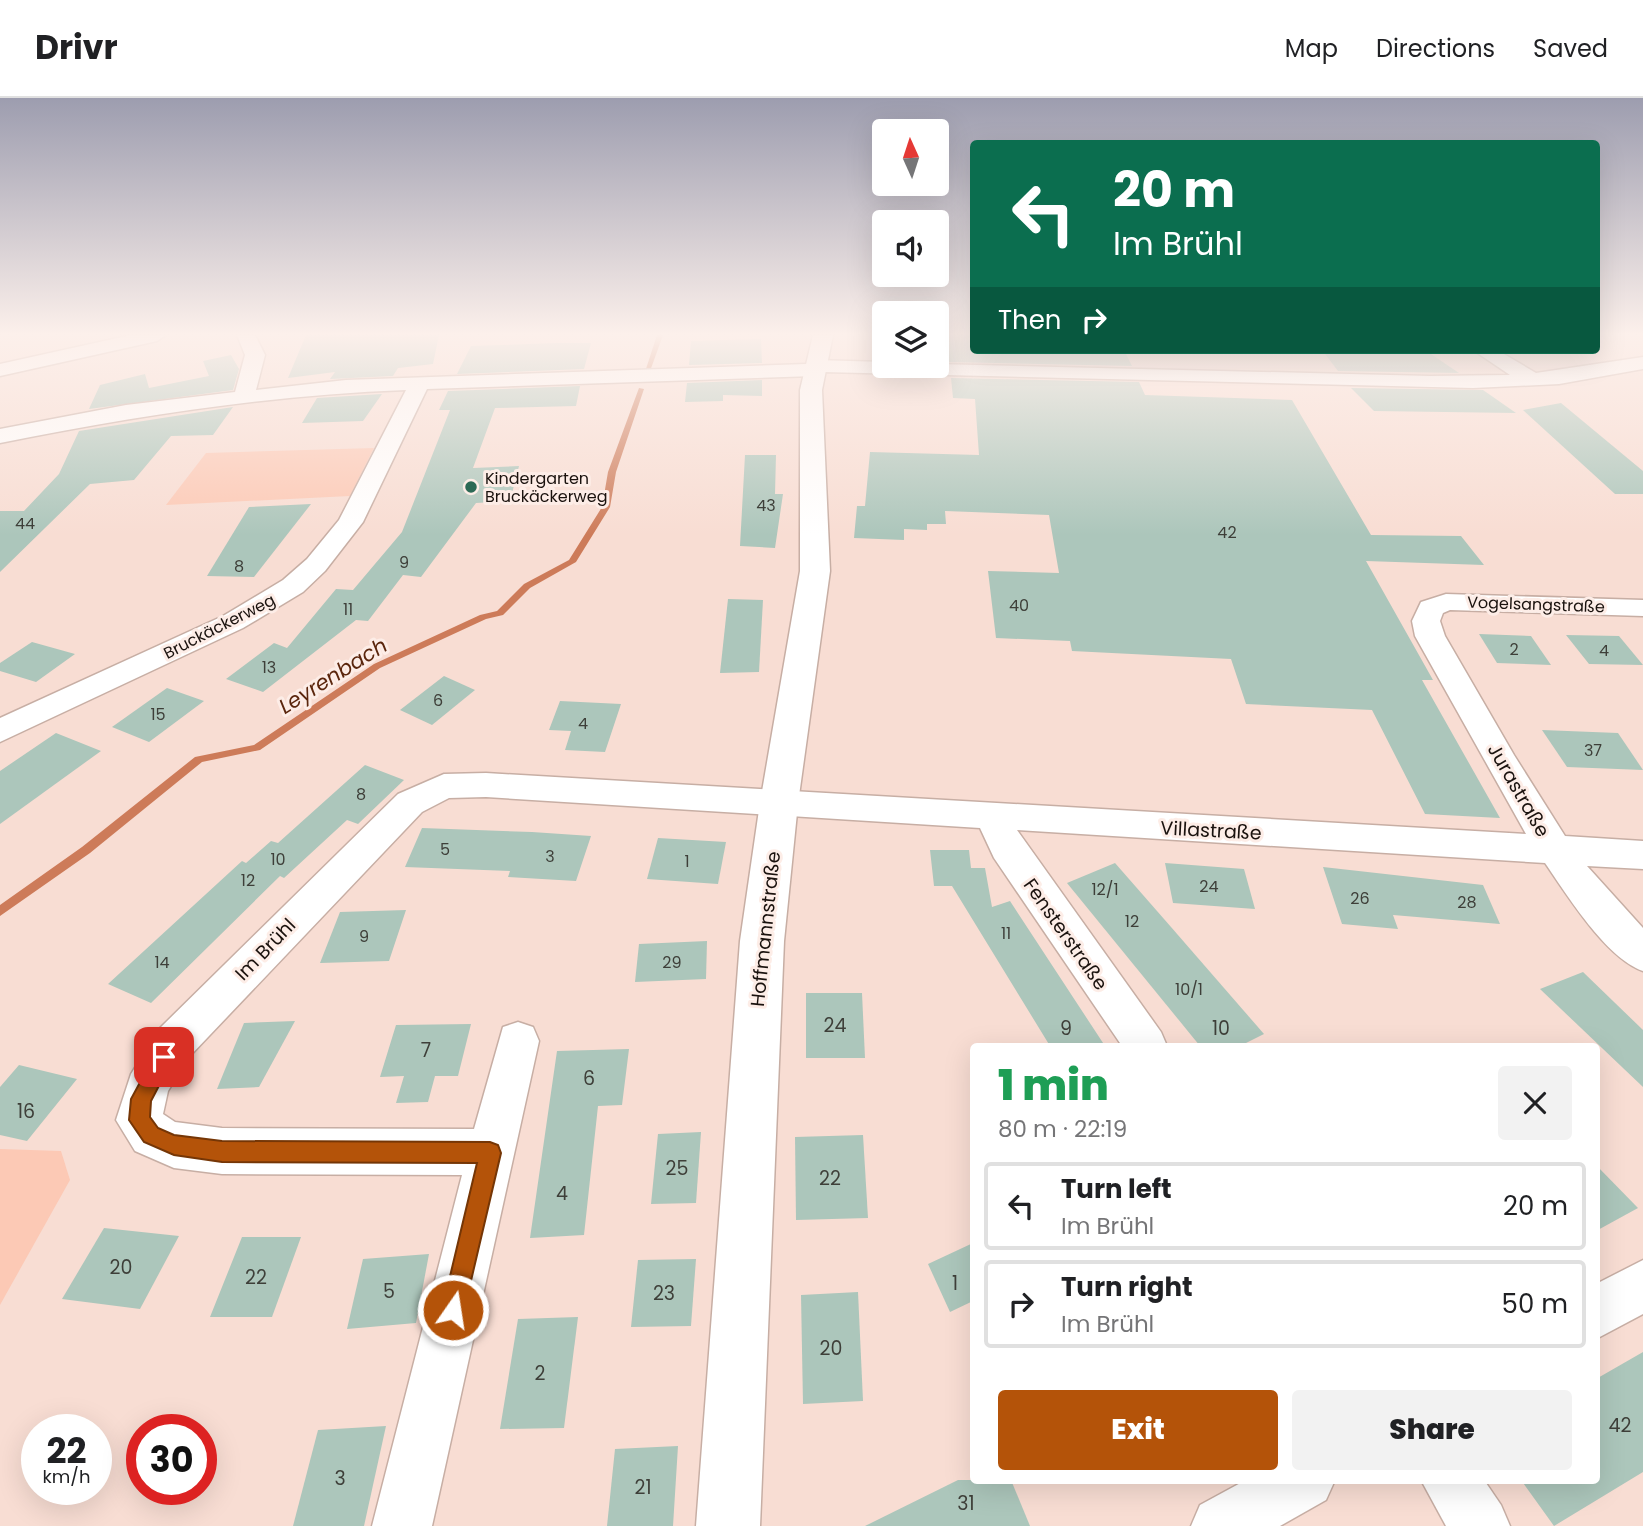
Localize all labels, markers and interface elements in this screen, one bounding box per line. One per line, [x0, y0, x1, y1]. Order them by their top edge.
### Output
text: Drivr [35, 24, 118, 71]
text: Map [1285, 32, 1338, 65]
text: Directions [1376, 32, 1495, 65]
text: Saved [1533, 32, 1608, 65]
north arrow [872, 119, 948, 196]
map controls [872, 119, 949, 378]
text: 20 m [1113, 156, 1235, 224]
icon: left [998, 168, 1089, 259]
button: sound [872, 210, 949, 287]
text: Im Brühl [1113, 221, 1243, 266]
button: layers [872, 301, 949, 378]
icon: right [1075, 301, 1113, 339]
text: Then [998, 302, 1061, 338]
place label: Kindergarten Bruckäckerweg [485, 467, 607, 508]
marker: Kindergarten Bruckäckerweg [463, 479, 479, 495]
house number: 43 [756, 494, 776, 517]
house number: 44 [15, 512, 35, 535]
house number: 42 [1217, 521, 1237, 544]
house number: 9 [399, 551, 409, 574]
house number: 8 [234, 555, 244, 578]
street label: Bruckäckerweg [159, 588, 279, 664]
street label: Vogelsangstraße [1467, 591, 1605, 618]
house number: 40 [1009, 594, 1029, 617]
house number: 11 [343, 598, 353, 621]
water label: Leyrenbach [273, 631, 392, 720]
house number: 2 [1509, 638, 1519, 661]
house number: 4 [1599, 639, 1609, 662]
house number: 13 [262, 656, 276, 679]
house number: 6 [433, 689, 443, 712]
house number: 15 [150, 703, 166, 726]
house number: 4 [578, 712, 588, 735]
street label: Jurastraße [1481, 739, 1556, 842]
house number: 37 [1584, 739, 1602, 762]
house number: 8 [356, 783, 366, 806]
street label: Villastraße [1160, 814, 1262, 847]
house number: 5 [440, 838, 450, 861]
house number: 3 [545, 845, 555, 868]
house number: 10 [270, 848, 286, 871]
house number: 1 [684, 850, 690, 873]
street label: Hoffmannstraße [744, 850, 787, 1008]
house number: 12 [241, 869, 255, 892]
street label: Fensterstraße [1017, 873, 1114, 996]
house number: 24 [1199, 875, 1219, 898]
house number: 12/1 [1091, 878, 1119, 901]
house number: 26 [1350, 887, 1370, 910]
house number: 28 [1457, 891, 1477, 914]
house number: 12 [1125, 910, 1139, 933]
street label: Im Brühl [229, 912, 302, 986]
house number: 11 [1001, 922, 1011, 945]
house number: 9 [359, 925, 369, 948]
house number: 14 [154, 951, 170, 974]
house number: 29 [662, 951, 682, 974]
house number: 10/1 [1175, 978, 1203, 1001]
house number: 24 [824, 1012, 846, 1039]
house number: 9 [1060, 1015, 1072, 1042]
house number: 10 [1212, 1015, 1230, 1042]
pin [134, 1027, 194, 1087]
house number: 7 [421, 1037, 431, 1064]
icon: arrive [145, 1038, 183, 1076]
text: 1 min [998, 1056, 1109, 1115]
house number: 6 [583, 1065, 595, 1092]
button: close [1498, 1066, 1572, 1140]
house number: 16 [17, 1098, 35, 1125]
text: 80 m · 22:19 [998, 1113, 1127, 1145]
house number: 25 [666, 1155, 688, 1182]
house number: 22 [819, 1165, 841, 1192]
text: Turn left [1061, 1171, 1172, 1207]
house number: 4 [556, 1180, 568, 1207]
icon: left [1002, 1187, 1040, 1225]
text: 20 m [1503, 1188, 1568, 1224]
text: Im Brühl [1061, 1210, 1154, 1242]
house number: 20 [110, 1254, 132, 1281]
house number: 22 [245, 1264, 267, 1291]
text: Turn right [1061, 1269, 1193, 1305]
house number: 1 [952, 1270, 958, 1297]
position arrow [416, 1273, 490, 1347]
house number: 5 [383, 1278, 395, 1305]
house number: 23 [653, 1280, 675, 1307]
icon: right [1002, 1285, 1040, 1323]
text: 50 m [1502, 1286, 1568, 1322]
text: Im Brühl [1061, 1308, 1154, 1340]
house number: 20 [820, 1335, 842, 1362]
house number: 2 [535, 1360, 546, 1387]
button: Exit [998, 1390, 1278, 1470]
button: Share [1292, 1390, 1572, 1470]
house number: 42 [1609, 1412, 1632, 1439]
speed limit sign: 30 [126, 1414, 217, 1505]
text: 22 [47, 1426, 86, 1475]
text: km/h [43, 1464, 90, 1489]
house number: 3 [334, 1465, 346, 1492]
house number: 21 [634, 1474, 652, 1501]
house number: 31 [957, 1490, 975, 1517]

